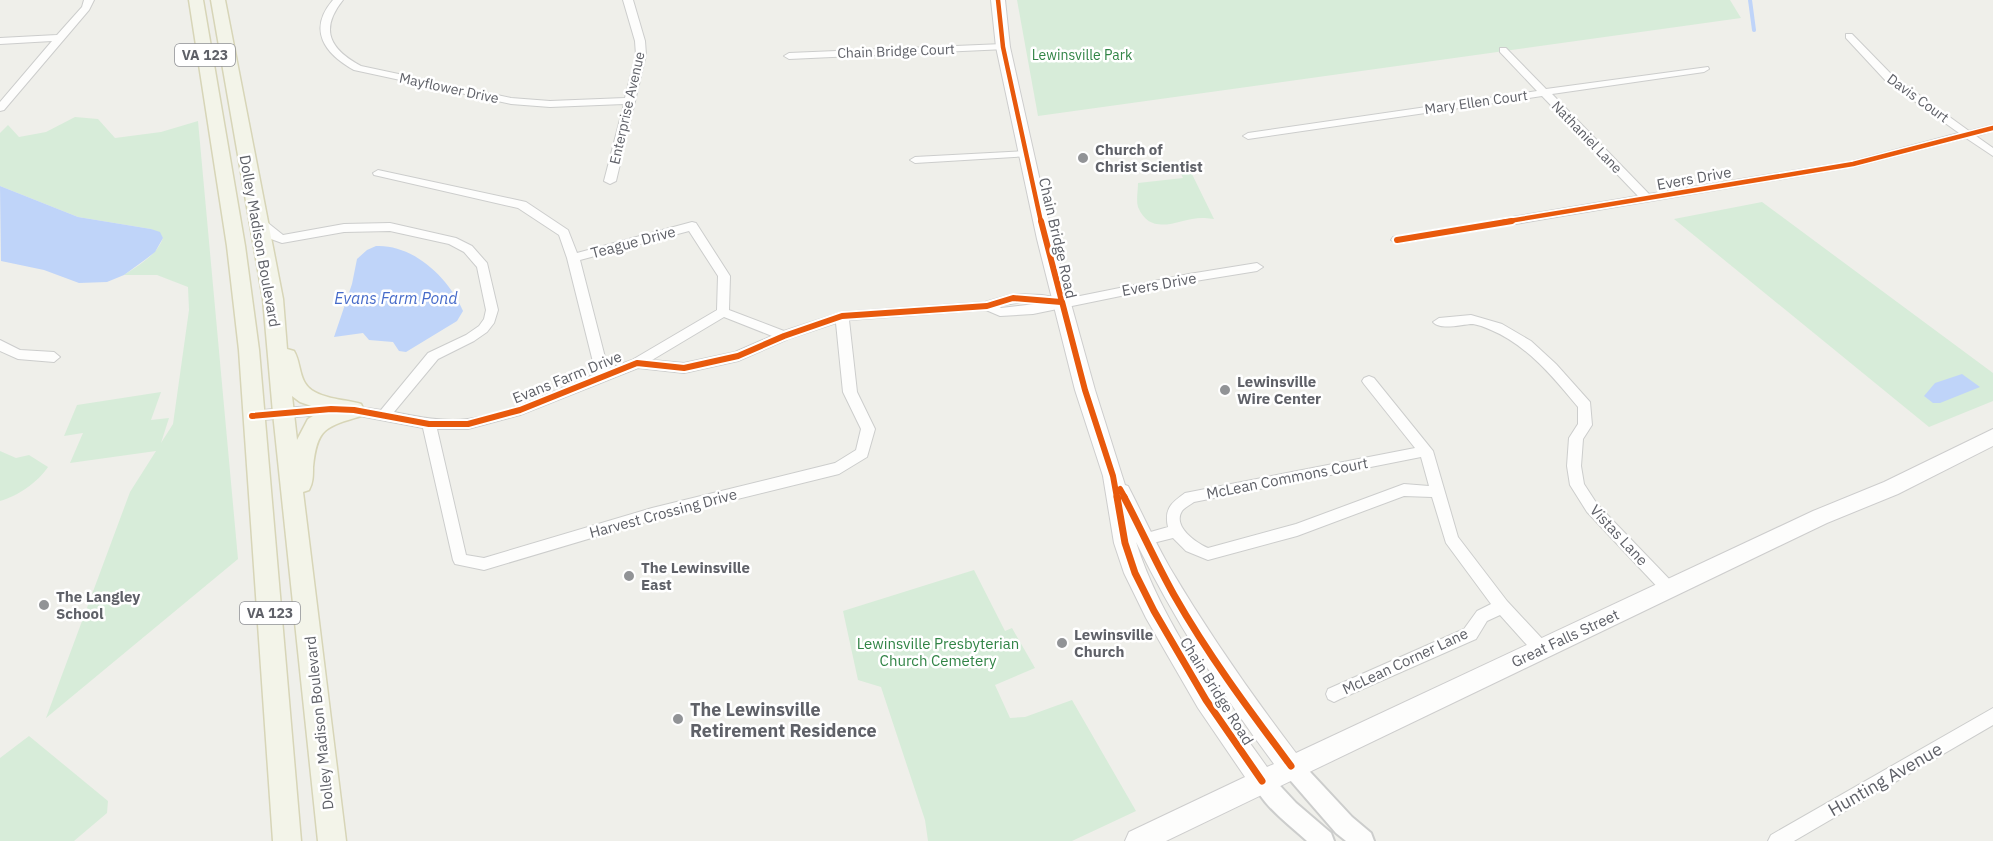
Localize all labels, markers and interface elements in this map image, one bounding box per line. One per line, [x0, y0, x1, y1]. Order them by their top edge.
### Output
street label: Chain Bridge Court [837, 40, 955, 62]
road number: VA 123 [175, 44, 235, 66]
park label: Lewinsville Park [1032, 46, 1133, 64]
street label: Enterprise Avenue [605, 50, 649, 166]
street label: Mayflower Drive [398, 69, 501, 107]
street label: Davis Court [1884, 70, 1952, 126]
street label: Mary Ellen Court [1423, 86, 1529, 118]
street label: Nathaniel Lane [1548, 97, 1626, 177]
place label: Church of Christ Scientist [1095, 140, 1203, 176]
marker: Church of Christ Scientist [1076, 151, 1090, 165]
street label: Dolley Madison Boulevard [236, 153, 284, 329]
street label: Evers Drive [1655, 162, 1733, 194]
street label: Chain Bridge Road [1035, 176, 1081, 300]
street label: Teague Drive [589, 222, 677, 262]
street label: Evers Drive [1120, 268, 1198, 300]
water label: Evans Farm Pond [334, 288, 458, 308]
street label: Evans Farm Drive [510, 346, 624, 408]
place label: Lewinsville Wire Center [1237, 372, 1321, 408]
marker: Lewinsville Wire Center [1218, 383, 1232, 397]
street label: McLean Commons Court [1205, 453, 1369, 503]
street label: Harvest Crossing Drive [587, 484, 739, 542]
street label: Vistas Lane [1586, 501, 1652, 569]
place label: The Lewinsville East [641, 558, 750, 594]
marker: The Lewinsville East [622, 569, 636, 583]
place label: The Langley School [56, 587, 140, 623]
marker: The Langley School [37, 598, 51, 612]
road number: VA 123 [240, 602, 300, 624]
street label: Great Falls Street [1508, 605, 1622, 671]
street label: McLean Corner Lane [1339, 624, 1471, 698]
place label: Lewinsville Church [1074, 625, 1153, 661]
park label: Lewinsville Presbyterian Church Cemetery [857, 634, 1019, 670]
street label: Chain Bridge Road [1176, 634, 1258, 748]
street label: Dolley Madison Boulevard [300, 635, 338, 811]
marker: Lewinsville Church [1055, 636, 1069, 650]
place label: The Lewinsville Retirement Residence [690, 698, 877, 742]
marker: The Lewinsville Retirement Residence [671, 712, 685, 726]
street label: Hunting Avenue [1824, 737, 1946, 821]

